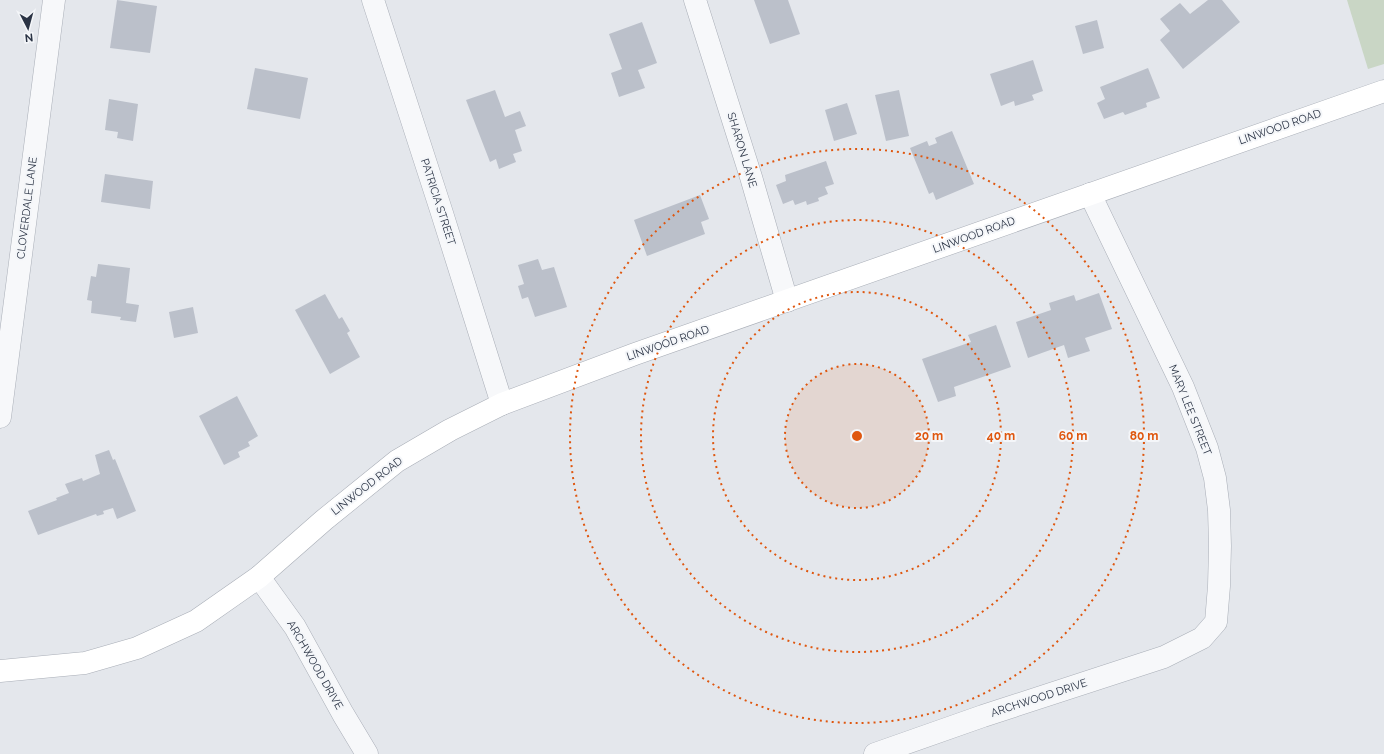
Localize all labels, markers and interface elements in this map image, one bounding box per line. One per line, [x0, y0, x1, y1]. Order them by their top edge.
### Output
north arrow [8, 8, 48, 48]
text: N [24, 31, 34, 44]
street label: LINWOOD ROAD [1237, 107, 1323, 147]
street label: SHARON LANE [724, 111, 760, 189]
street label: CLOVERDALE LANE [14, 156, 40, 260]
street label: PATRICIA STREET [418, 157, 458, 247]
street label: LINWOOD ROAD [931, 214, 1017, 256]
street label: LINWOOD ROAD [625, 323, 711, 363]
street label: MARY LEE STREET [1166, 363, 1214, 458]
centre of rings [850, 429, 864, 443]
text: 20 m [915, 429, 943, 443]
text: 40 m [987, 429, 1015, 443]
text: 60 m [1059, 429, 1087, 443]
text: 80 m [1130, 429, 1158, 443]
street label: LINWOOD ROAD [329, 454, 405, 518]
street label: ARCHWOOD DRIVE [284, 618, 346, 712]
street label: ARCHWOOD DRIVE [989, 676, 1089, 720]

